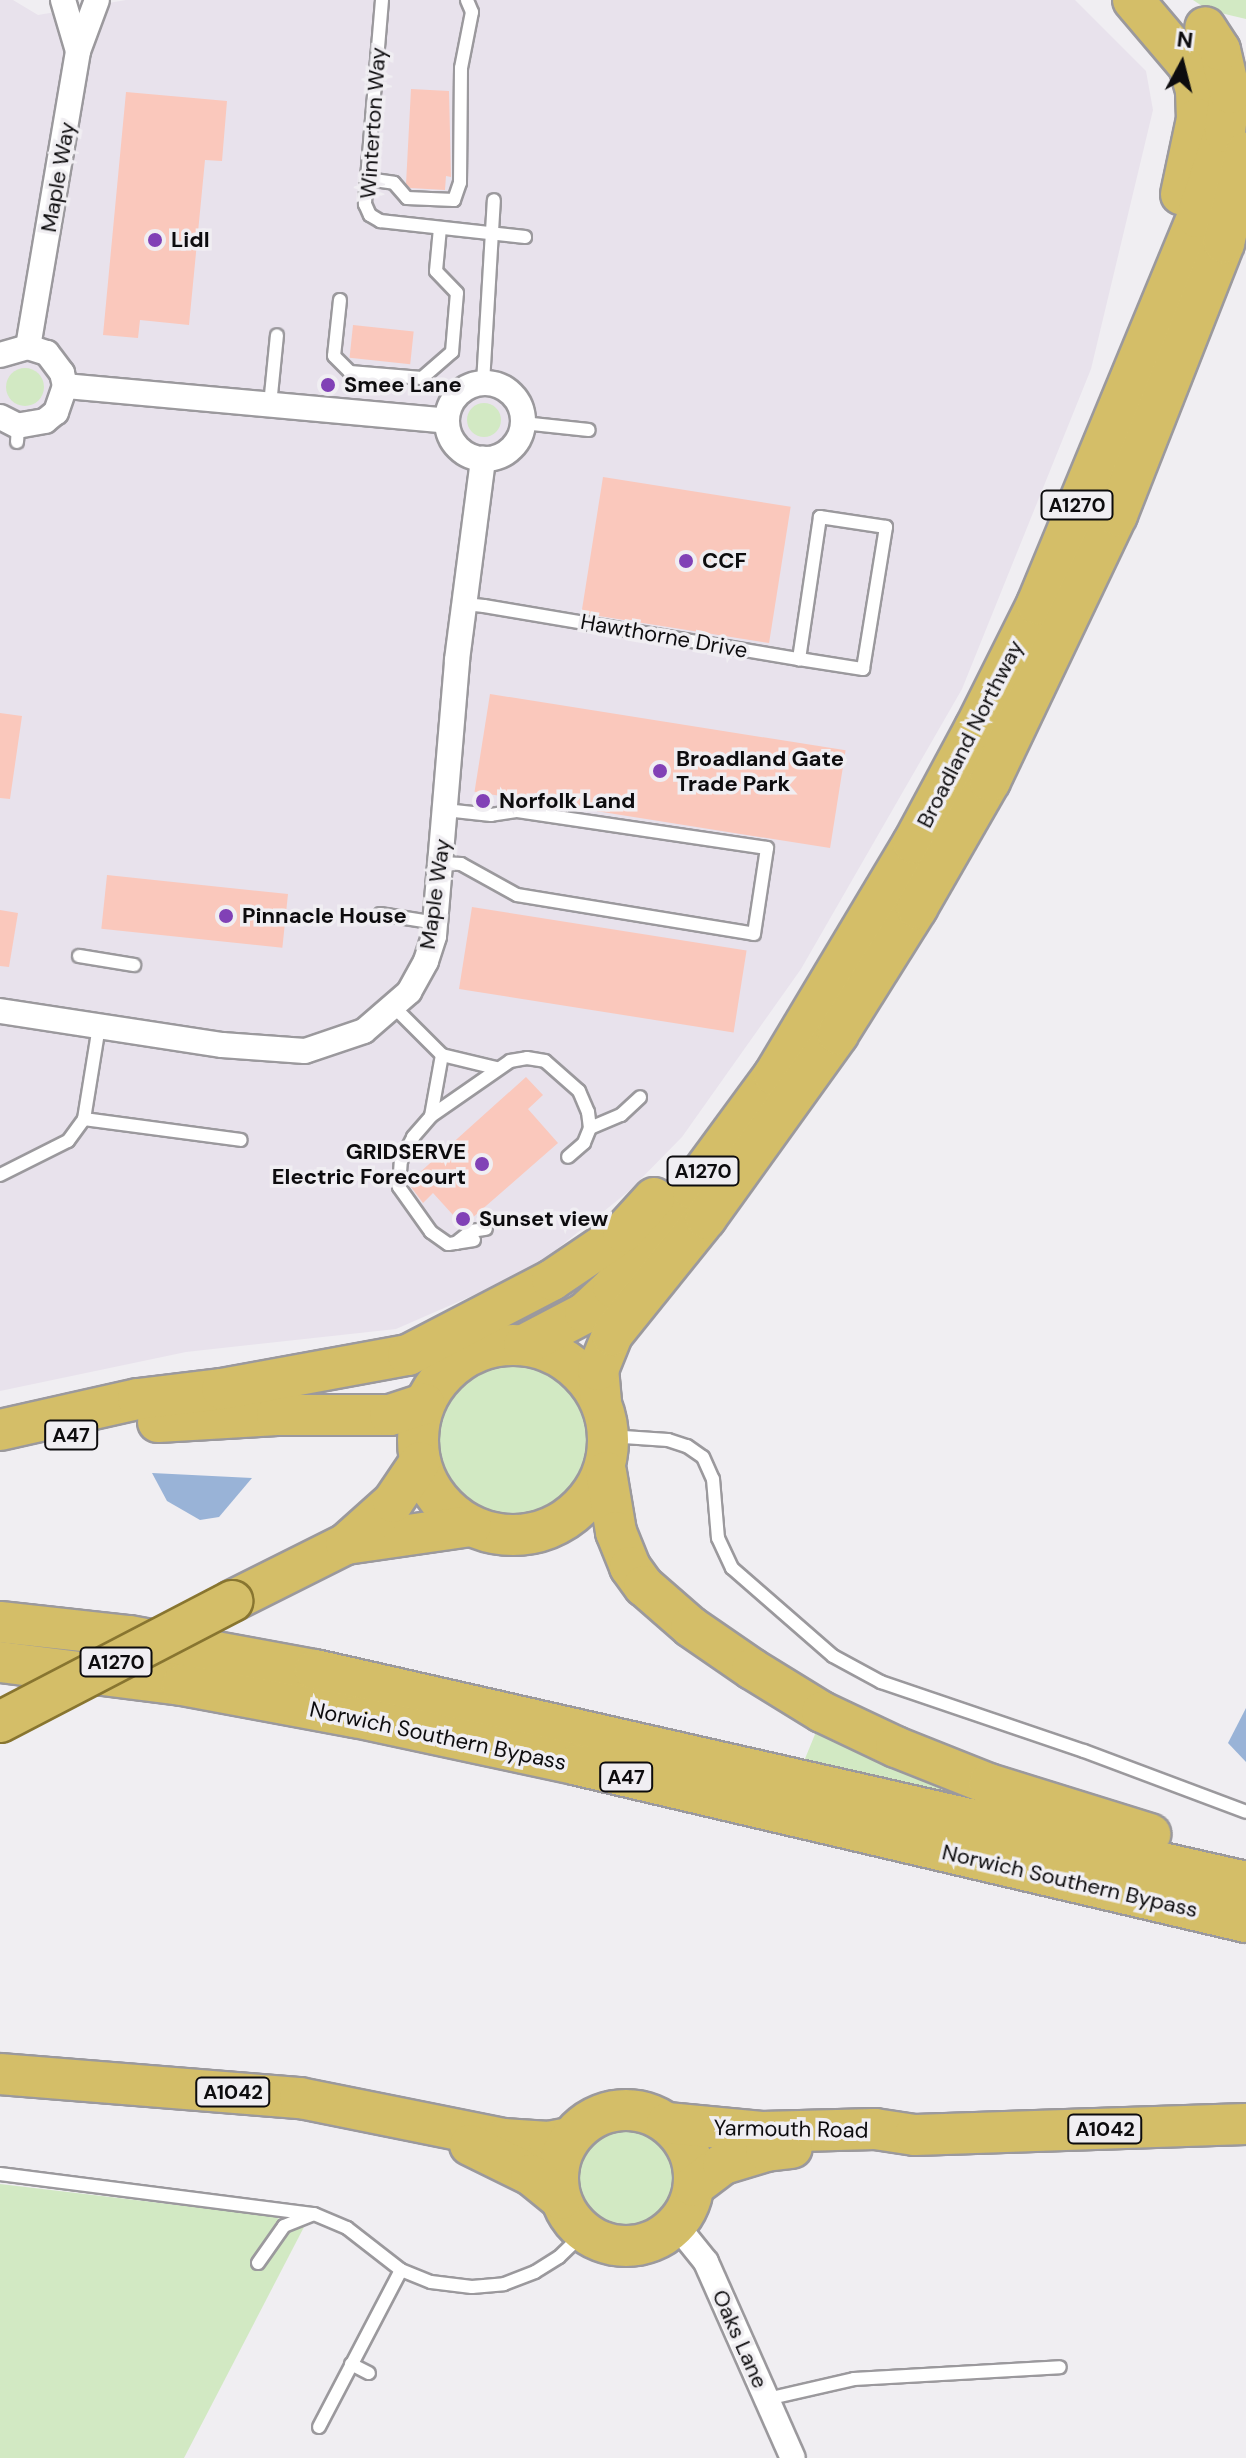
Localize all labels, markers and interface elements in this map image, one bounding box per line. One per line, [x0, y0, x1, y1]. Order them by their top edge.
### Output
north arrow [1142, 24, 1222, 104]
text: N [1175, 24, 1195, 55]
street label: Winterton Way [355, 46, 391, 200]
street label: Maple Way [35, 120, 81, 234]
place label: Lidl [171, 227, 210, 253]
marker: Lidl [146, 231, 164, 249]
place label: Smee Lane [344, 372, 462, 398]
marker: Smee Lane [319, 376, 337, 394]
road number: A1270 [1039, 489, 1115, 521]
place label: CCF [702, 548, 747, 574]
marker: CCF [677, 552, 695, 570]
street label: Hawthorne Drive [578, 608, 750, 664]
street label: Broadland Northway [911, 636, 1029, 832]
place label: Broadland Gate Trade Park [676, 745, 844, 796]
marker: Broadland Gate Trade Park [651, 762, 669, 780]
place label: Norfolk Land [499, 788, 636, 814]
marker: Norfolk Land [474, 792, 492, 810]
street label: Maple Way [414, 837, 456, 951]
place label: Pinnacle House [242, 903, 407, 929]
marker: Pinnacle House [217, 907, 235, 925]
place label: GRIDSERVE Electric Forecourt [272, 1138, 466, 1190]
marker: GRIDSERVE Electric Forecourt [473, 1155, 491, 1173]
road number: A1270 [665, 1155, 741, 1187]
place label: Sunset view [479, 1206, 608, 1232]
marker: Sunset view [454, 1210, 472, 1228]
road number: A47 [43, 1419, 99, 1451]
road number: A1270 [78, 1646, 154, 1678]
street label: Norwich Southern Bypass [307, 1696, 569, 1776]
road number: A47 [598, 1761, 654, 1793]
street label: Norwich Southern Bypass [940, 1839, 1200, 1923]
road number: A1042 [195, 2076, 271, 2108]
road number: A1042 [1067, 2113, 1143, 2145]
street label: Yarmouth Road [713, 2114, 869, 2144]
street label: Oaks Lane [707, 2286, 773, 2392]

